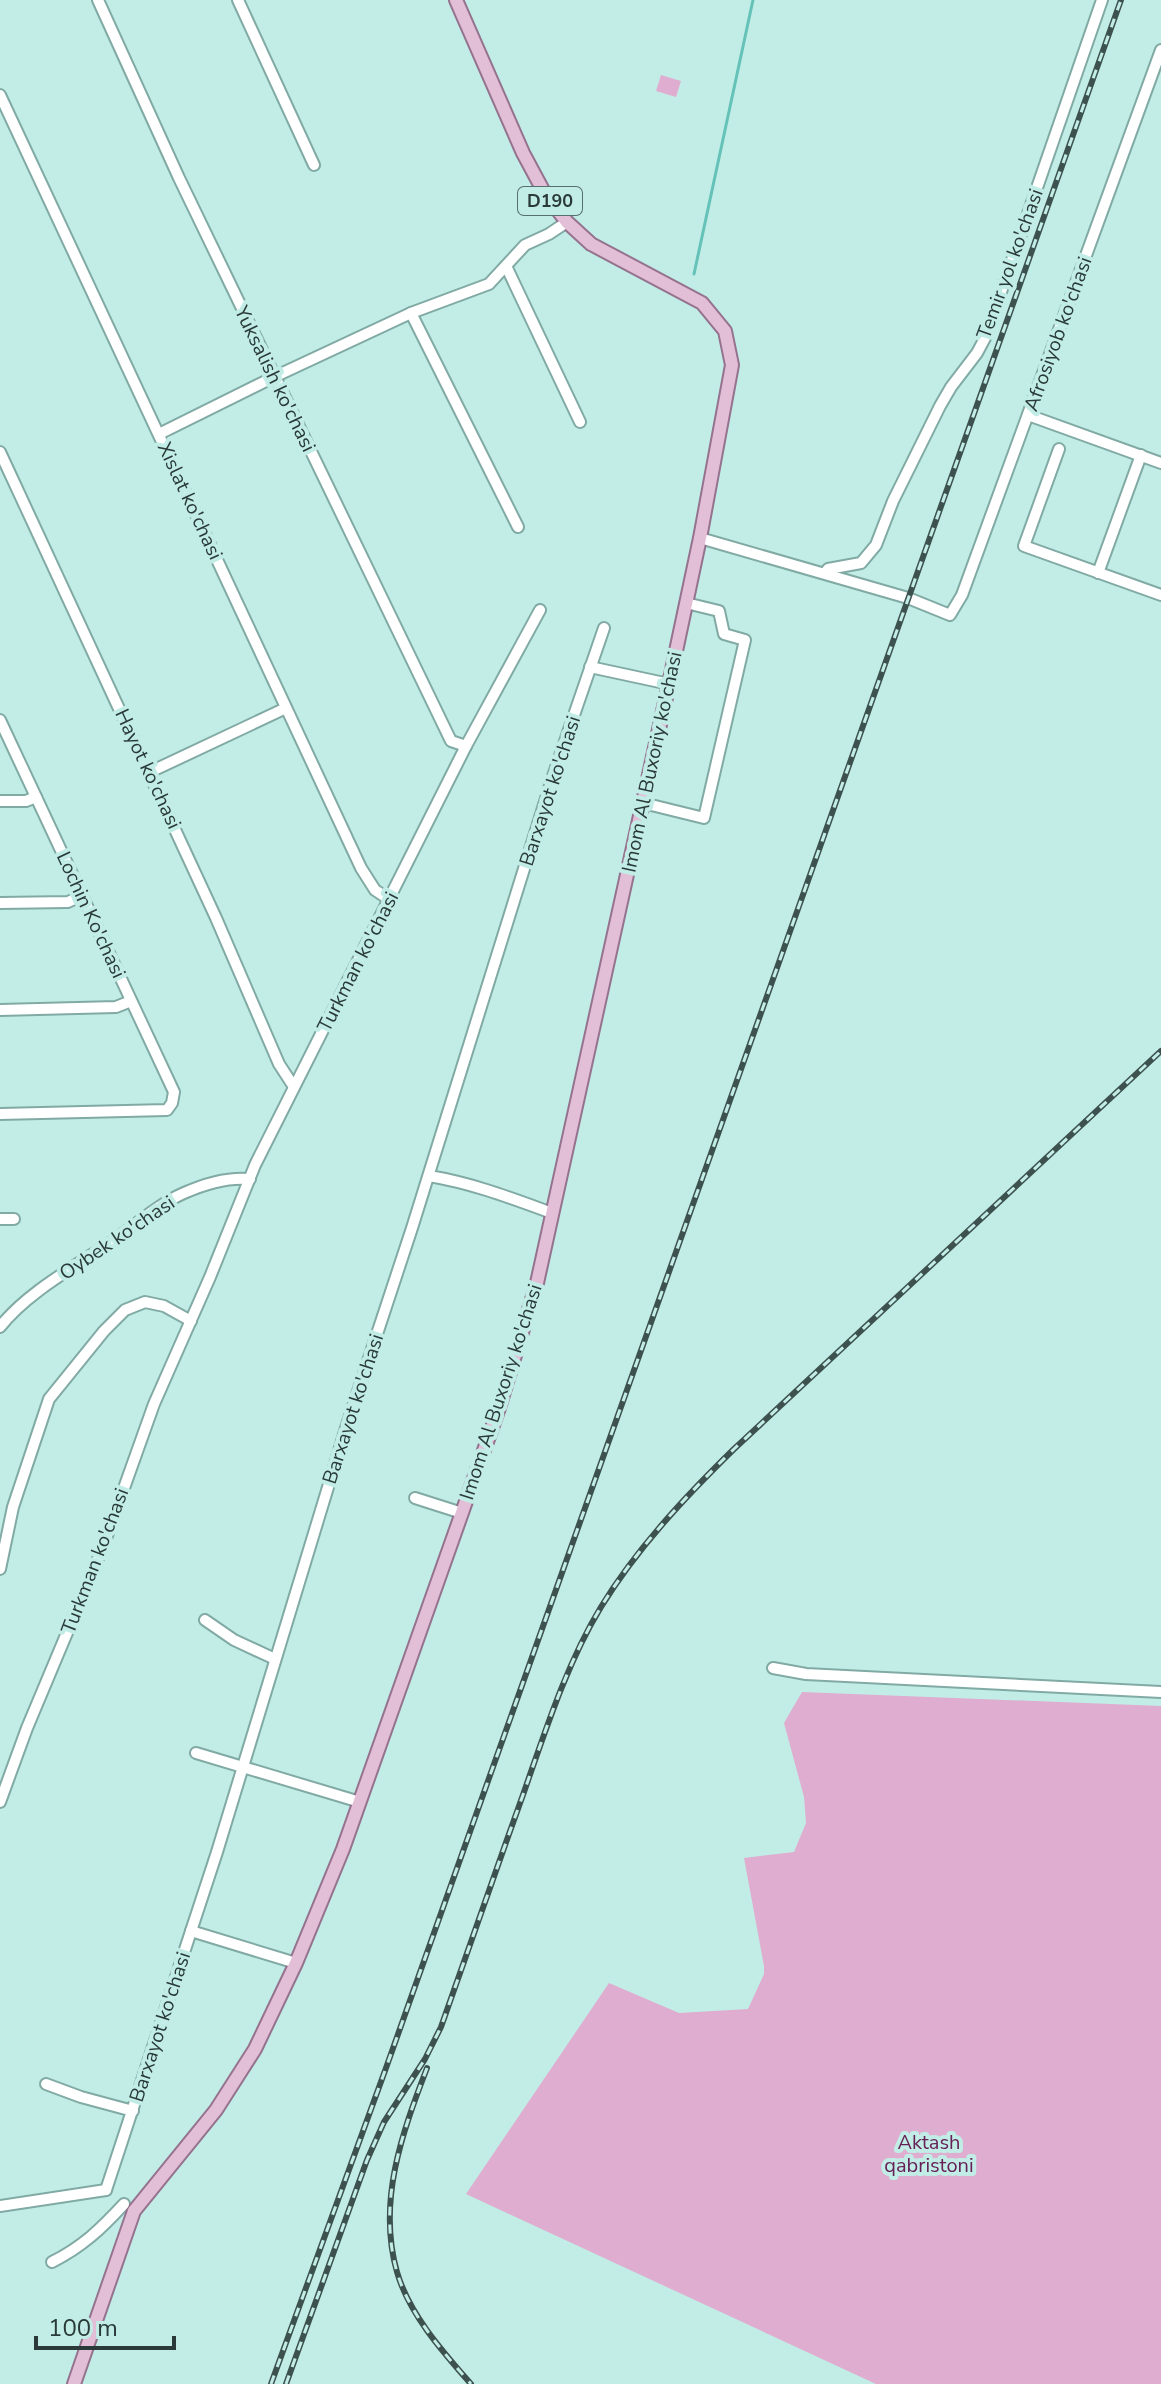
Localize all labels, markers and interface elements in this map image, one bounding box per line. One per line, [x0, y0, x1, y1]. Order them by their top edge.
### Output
street label: Temir yol ko'chasi [970, 185, 1050, 343]
road number: D190 [518, 187, 582, 215]
street label: Afrosiyob ko'chasi [1018, 253, 1098, 415]
street label: Yuksalish ko'chasi [228, 301, 322, 456]
street label: Xislat ko'chasi [151, 438, 229, 564]
street label: Imom Al Buxoriy ko'chasi [615, 649, 689, 875]
street label: Hayot ko'chasi [108, 704, 188, 834]
street label: Barxayot ko'chasi [513, 712, 587, 870]
street label: Lochin Ko'chasi [50, 847, 132, 983]
street label: Turkman ko'chasi [311, 887, 405, 1037]
street label: Oybek ko'chasi [54, 1189, 180, 1287]
street label: Imom Al Buxoriy ko'chasi [453, 1281, 549, 1503]
street label: Barxayot ko'chasi [316, 1330, 390, 1488]
street label: Turkman ko'chasi [55, 1484, 135, 1638]
street label: Barxayot ko'chasi [123, 1948, 197, 2106]
park label: Aktash qabristoni [884, 2129, 974, 2179]
scale bar [36, 2300, 174, 2350]
text: 100 m [48, 2312, 118, 2344]

